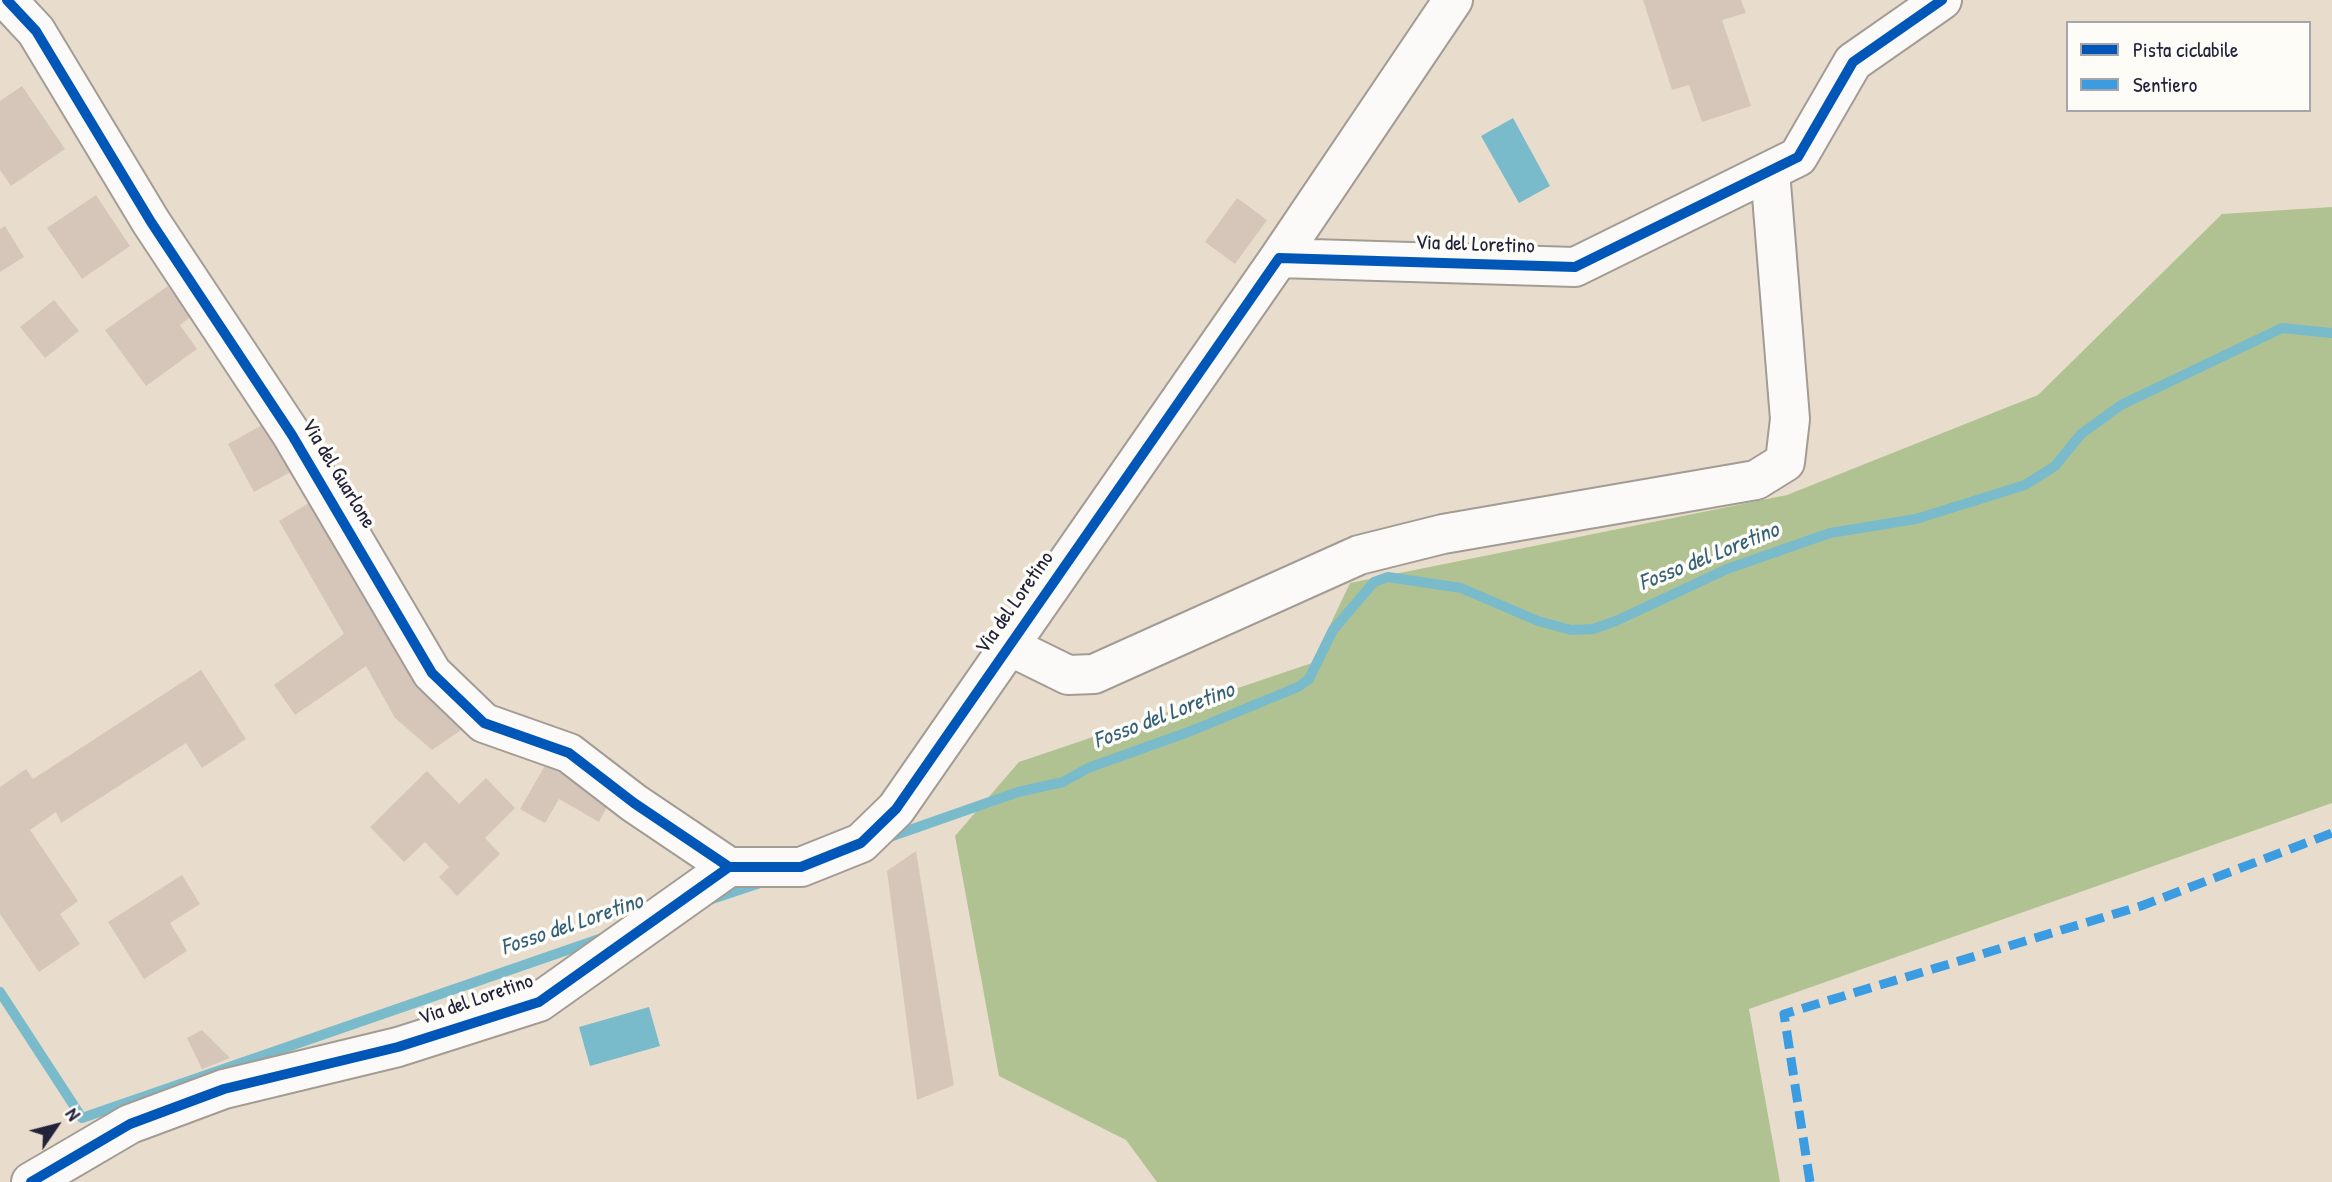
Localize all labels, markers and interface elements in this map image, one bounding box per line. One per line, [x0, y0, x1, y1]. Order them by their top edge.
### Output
legend [2066, 21, 2311, 112]
text: Pista ciclabile [2133, 35, 2238, 64]
text: Sentiero [2133, 70, 2197, 99]
street label: Via del Loretino [1415, 230, 1535, 260]
street label: Via del Guarlone [295, 415, 381, 533]
water label: Fosso del Loretino [1635, 516, 1783, 598]
street label: Via del Loretino [971, 547, 1059, 659]
water label: Fosso del Loretino [1090, 677, 1238, 755]
water label: Fosso del Loretino [497, 888, 647, 962]
street label: Via del Loretino [416, 969, 536, 1031]
north arrow [21, 1091, 91, 1161]
text: N [60, 1102, 87, 1126]

